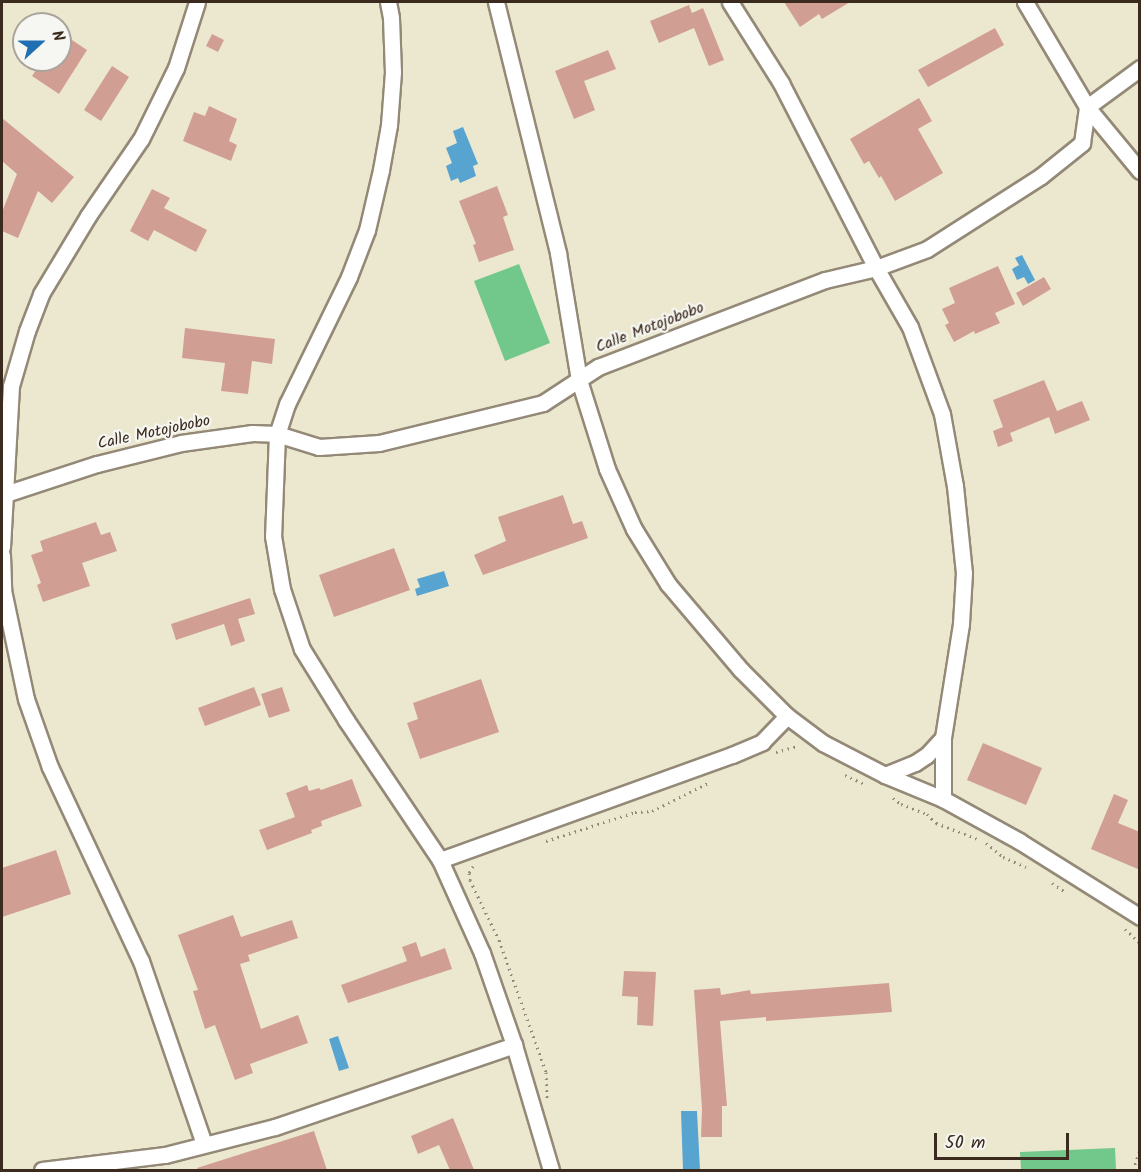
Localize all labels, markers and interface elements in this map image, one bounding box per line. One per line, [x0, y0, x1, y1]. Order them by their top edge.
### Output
north arrow [12, 12, 72, 72]
text: N [44, 27, 71, 45]
street label: Calle Motojobobo [593, 299, 707, 357]
street label: Calle Motojobobo [96, 412, 212, 454]
scale bar [937, 1121, 1072, 1159]
text: 50 m [945, 1129, 985, 1158]

